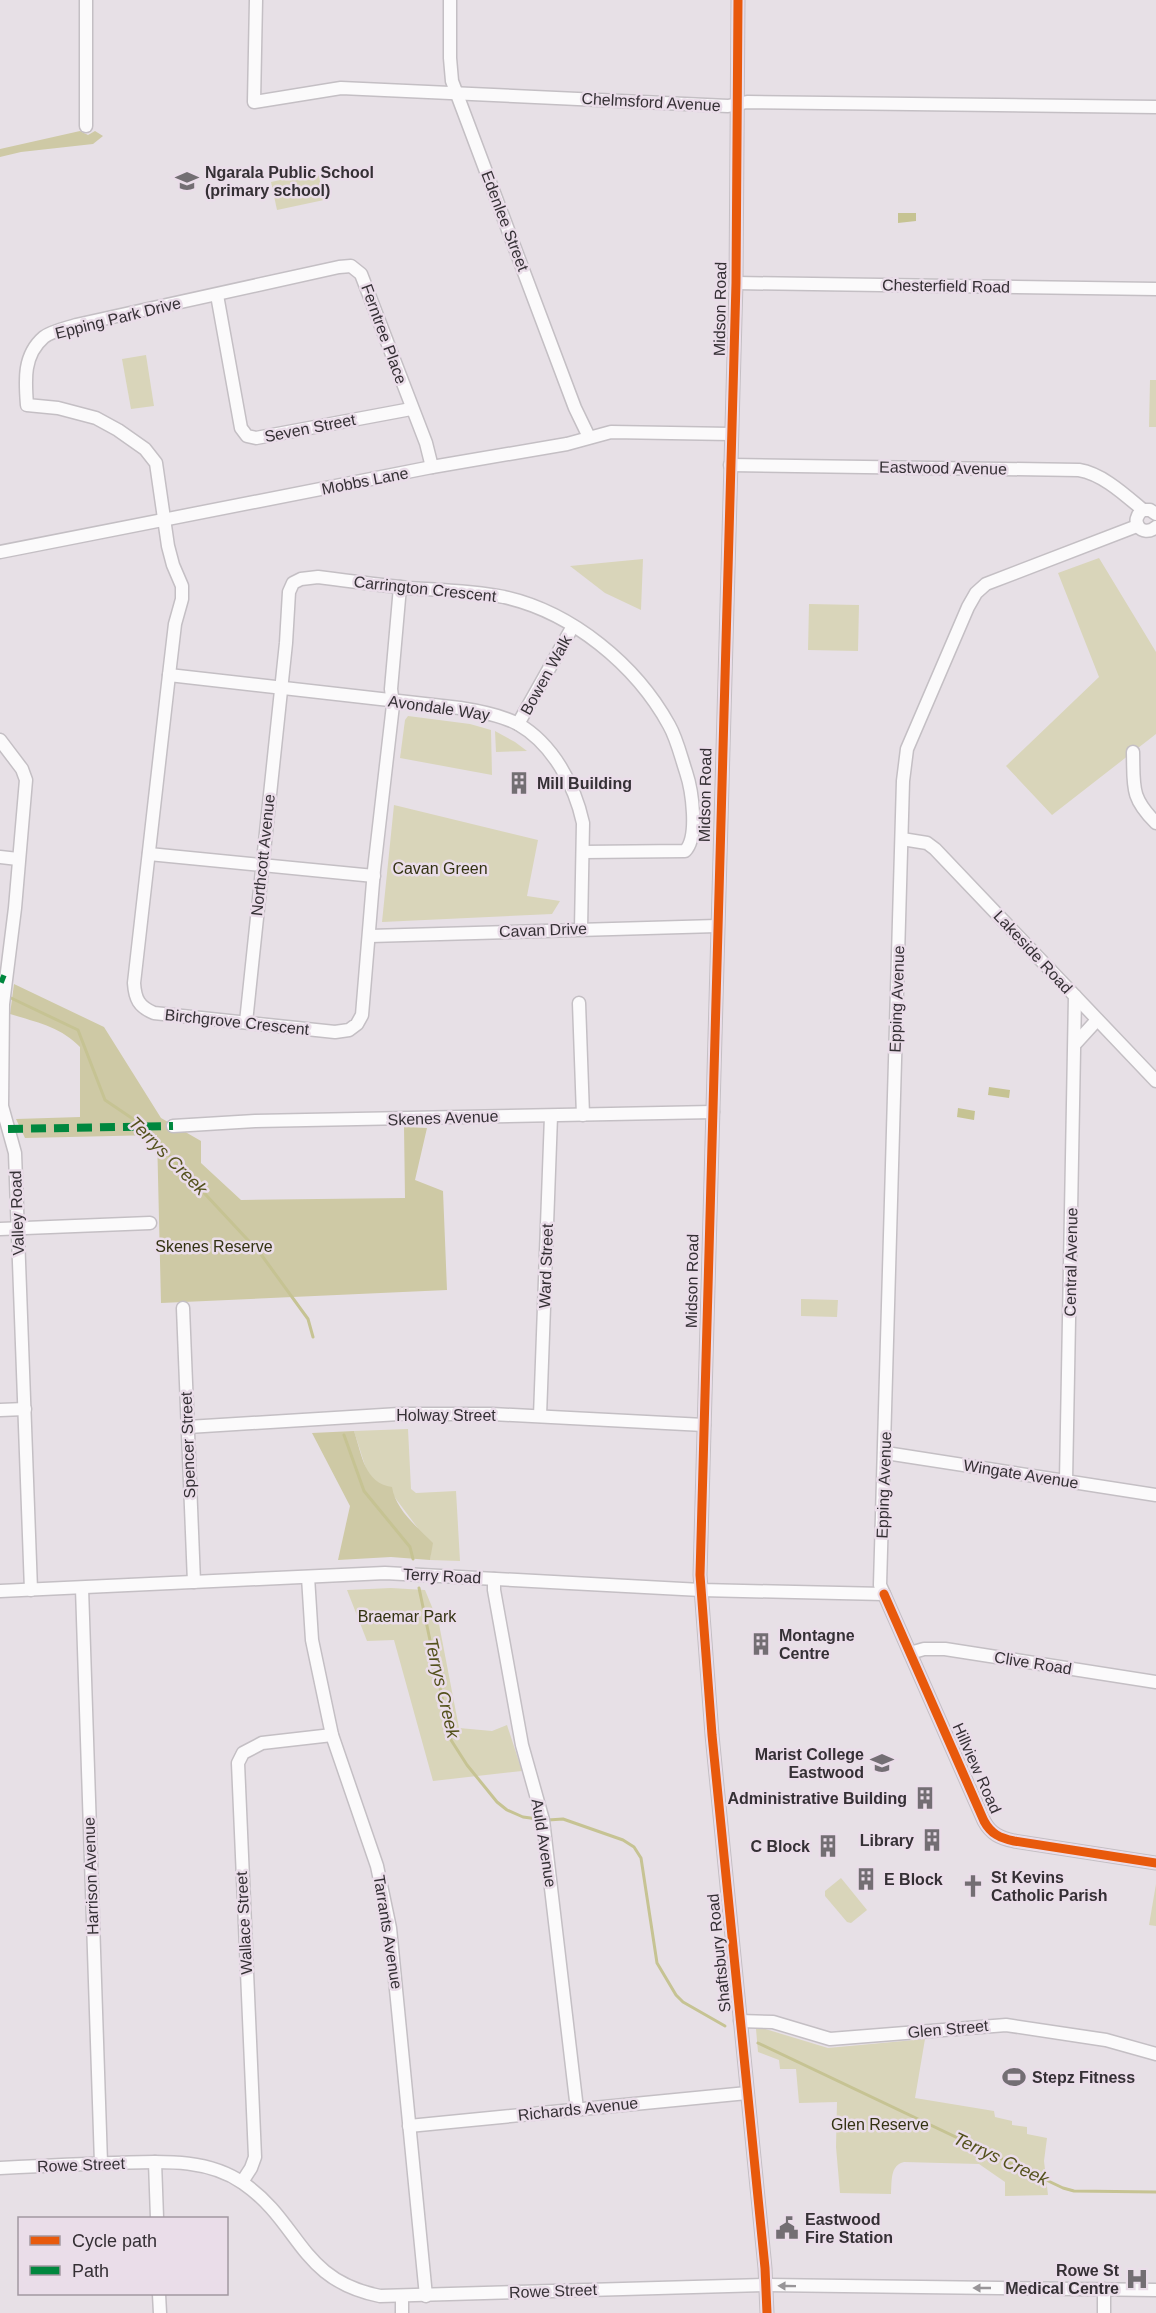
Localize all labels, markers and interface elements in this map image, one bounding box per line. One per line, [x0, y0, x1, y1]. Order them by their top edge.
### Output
street label: Chelmsford Avenue [581, 90, 721, 114]
place label: Ngarala Public School (primary school) [205, 164, 374, 199]
school or university icon: Ngarala Public School (primary school) [174, 168, 200, 194]
street label: Edenlee Street [478, 169, 532, 274]
street label: Midson Road [711, 262, 729, 356]
street label: Chesterfield Road [882, 276, 1010, 296]
street label: Ferntree Place [358, 282, 410, 386]
street label: Epping Park Drive [53, 294, 183, 342]
street label: Seven Street [263, 411, 358, 445]
street label: Eastwood Avenue [879, 458, 1007, 478]
street label: Mobbs Lane [320, 464, 410, 498]
street label: Carrington Crescent [353, 573, 498, 605]
street label: Bowen Walk [517, 631, 575, 718]
street label: Avondale Way [387, 692, 491, 724]
street label: Midson Road [696, 748, 714, 842]
building icon: Mill Building [506, 770, 532, 796]
place label: Mill Building [537, 775, 632, 792]
street label: Northcott Avenue [248, 793, 278, 917]
park label: Cavan Green [392, 860, 488, 877]
street label: Lakeside Road [990, 907, 1076, 997]
street label: Cavan Drive [499, 920, 587, 940]
street label: Epping Avenue [887, 945, 907, 1053]
street label: Birchgrove Crescent [164, 1006, 311, 1038]
street label: Skenes Avenue [387, 1108, 499, 1128]
water label: Terrys Creek [125, 1113, 212, 1200]
street label: Valley Road [7, 1170, 27, 1256]
street label: Central Avenue [1062, 1207, 1080, 1317]
street label: Ward Street [536, 1223, 556, 1309]
street label: Midson Road [683, 1234, 701, 1328]
park label: Skenes Reserve [155, 1238, 273, 1255]
street label: Spencer Street [178, 1391, 198, 1499]
street label: Holway Street [396, 1407, 496, 1424]
street label: Epping Avenue [874, 1431, 894, 1539]
street label: Wingate Avenue [962, 1457, 1080, 1492]
street label: Terry Road [402, 1565, 482, 1587]
park label: Braemar Park [358, 1608, 457, 1625]
place label: Montagne Centre [779, 1627, 855, 1662]
building icon: Montagne Centre [748, 1631, 774, 1657]
water label: Terrys Creek [421, 1636, 463, 1741]
street label: Clive Road [993, 1648, 1073, 1678]
street label: Hillview Road [950, 1720, 1004, 1816]
place label: Marist College Eastwood [755, 1746, 864, 1781]
school or university icon: Marist College Eastwood [869, 1750, 895, 1776]
building icon: Administrative Building [912, 1785, 938, 1811]
place label: Administrative Building [727, 1790, 907, 1807]
street label: Auld Avenue [529, 1797, 559, 1889]
street label: Harrison Avenue [80, 1817, 102, 1935]
building icon: Library [919, 1827, 945, 1853]
place label: Library [860, 1832, 914, 1849]
building icon: C Block [815, 1833, 841, 1859]
place label: C Block [750, 1838, 810, 1855]
building icon: E Block [853, 1866, 879, 1892]
place label: St Kevins Catholic Parish [991, 1869, 1107, 1904]
street label: Wallace Street [233, 1870, 255, 1975]
place label: E Block [884, 1871, 943, 1888]
church icon: St Kevins Catholic Parish [960, 1873, 986, 1899]
street label: Tarrants Avenue [371, 1874, 405, 1990]
street label: Shaftsbury Road [704, 1893, 734, 2013]
street label: Glen Street [907, 2017, 990, 2041]
sports icon: Stepz Fitness [1001, 2064, 1027, 2090]
place label: Stepz Fitness [1032, 2069, 1135, 2086]
street label: Richards Avenue [517, 2094, 639, 2124]
park label: Glen Reserve [831, 2116, 929, 2133]
water label: Terrys Creek [950, 2128, 1053, 2190]
street label: Rowe Street [37, 2155, 126, 2175]
place label: Eastwood Fire Station [805, 2211, 893, 2246]
public building icon: Eastwood Fire Station [774, 2215, 800, 2241]
legend [18, 2217, 228, 2295]
text: Cycle path [72, 2231, 157, 2251]
text: Path [72, 2261, 109, 2281]
place label: Rowe St Medical Centre [1005, 2262, 1120, 2297]
hospital icon: Rowe St Medical Centre [1124, 2266, 1150, 2292]
street label: Rowe Street [509, 2281, 598, 2301]
one-way arrow [778, 2281, 797, 2291]
one-way arrow [973, 2283, 992, 2293]

